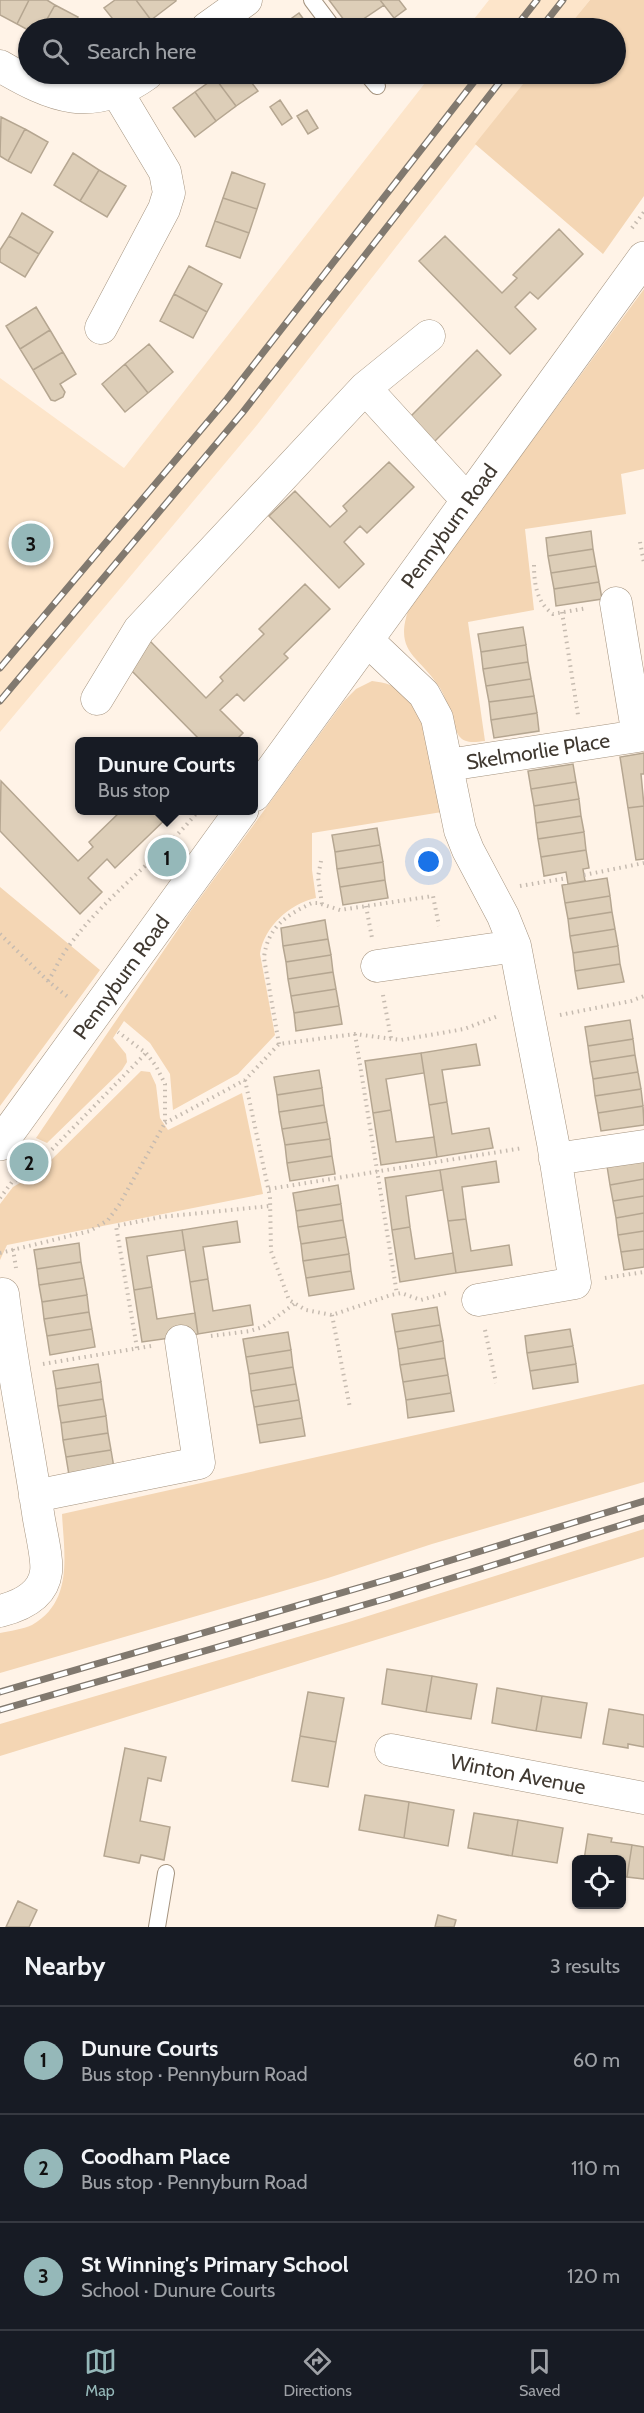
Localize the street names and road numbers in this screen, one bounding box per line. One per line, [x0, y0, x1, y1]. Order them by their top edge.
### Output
street label: Pennyburn Road [396, 459, 502, 593]
street label: Skelmorlie Place [464, 727, 612, 775]
street label: Pennyburn Road [68, 910, 174, 1044]
street label: Winton Avenue [448, 1749, 588, 1799]

